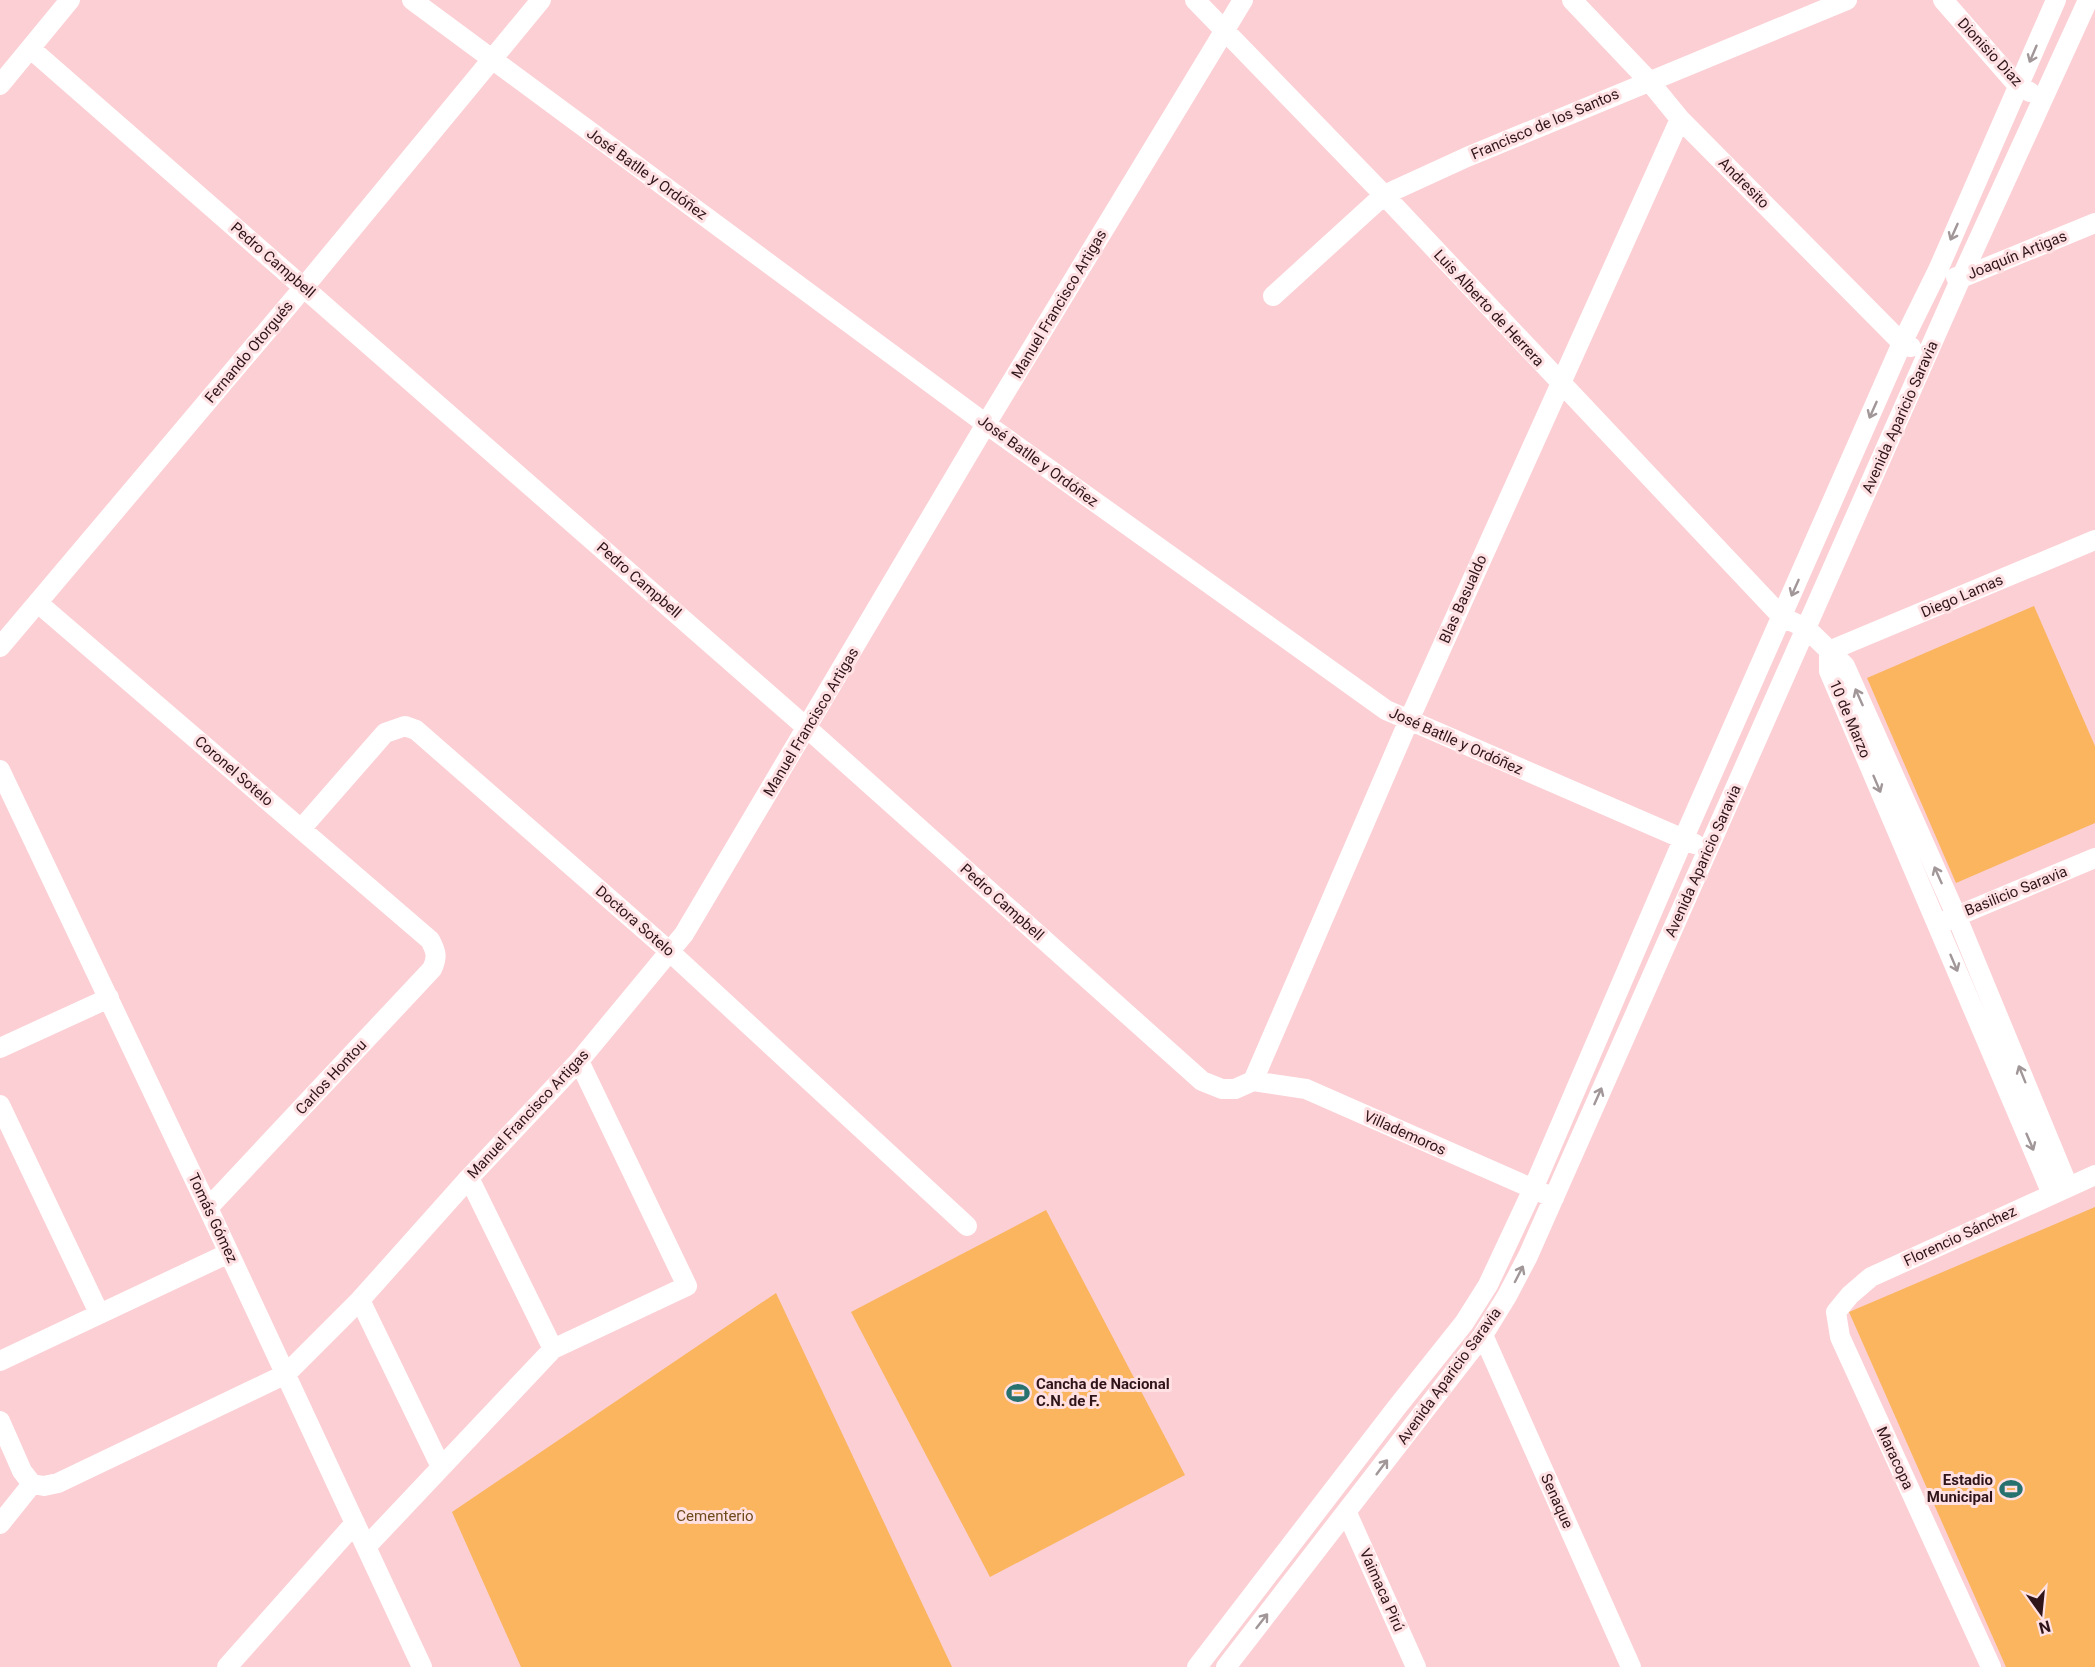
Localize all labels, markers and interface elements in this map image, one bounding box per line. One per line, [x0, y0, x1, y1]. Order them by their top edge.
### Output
street label: Dionisio Diaz [1954, 14, 2026, 90]
one-way arrow [2027, 44, 2038, 62]
street label: Francisco de los Santos [1468, 85, 1622, 163]
street label: José Batlle y Ordóñez [583, 124, 711, 224]
street label: Andresito [1715, 154, 1773, 212]
street label: Pedro Campbell [227, 218, 319, 302]
one-way arrow [1948, 223, 1960, 241]
street label: Manuel Francisco Artigas [1008, 227, 1110, 381]
street label: Joaquín Artigas [1965, 227, 2069, 283]
street label: Luis Alberto de Herrera [1430, 246, 1548, 370]
street label: Fernando Otorgués [201, 297, 297, 407]
street label: Avenida Aparicio Saravia [1858, 338, 1942, 496]
one-way arrow [1867, 400, 1878, 418]
street label: José Batlle y Ordóñez [974, 411, 1102, 511]
street label: Pedro Campbell [593, 538, 685, 622]
street label: Blas Basualdo [1435, 552, 1491, 646]
street label: Diego Lamas [1918, 571, 2006, 621]
one-way arrow [1788, 579, 1799, 597]
street label: Manuel Francisco Artigas [760, 645, 862, 799]
street label: 10 de Marzo [1826, 677, 1874, 761]
one-way arrow [1853, 688, 1864, 706]
street label: José Batlle y Ordóñez [1386, 703, 1526, 779]
street label: Coronel Sotelo [191, 732, 277, 810]
one-way arrow [1872, 774, 1883, 792]
street label: Avenida Aparicio Saravia [1661, 782, 1745, 940]
street label: Pedro Campbell [957, 860, 1047, 944]
street label: Basilicio Saravia [1962, 862, 2070, 920]
one-way arrow [1932, 866, 1943, 884]
street label: Doctora Sotelo [592, 882, 678, 960]
one-way arrow [1949, 953, 1960, 972]
street label: Carlos Hontou [292, 1036, 370, 1118]
street label: Manuel Francisco Artigas [463, 1046, 593, 1182]
one-way arrow [2016, 1065, 2027, 1084]
one-way arrow [1593, 1088, 1605, 1106]
street label: Villademoros [1361, 1107, 1449, 1159]
one-way arrow [2025, 1133, 2036, 1151]
street label: Tomás Gómez [184, 1170, 242, 1266]
street label: Florencio Sánchez [1901, 1202, 2019, 1270]
one-way arrow [1513, 1266, 1525, 1284]
street label: Avenida Aparicio Saravia [1393, 1304, 1505, 1448]
place label: Cancha de Nacional C.N. de F. [1036, 1375, 1170, 1410]
sports icon: Cancha de Nacional C.N. de F. [1005, 1380, 1031, 1406]
street label: Maracopa [1873, 1424, 1917, 1492]
one-way arrow [1375, 1460, 1388, 1476]
street label: Senaque [1537, 1471, 1577, 1531]
place label: Estadio Municipal [1927, 1471, 1993, 1506]
sports icon: Estadio Municipal [1998, 1476, 2024, 1502]
park label: Cementerio [676, 1507, 754, 1525]
street label: Vaimaca Pirú [1356, 1546, 1408, 1634]
north arrow [2011, 1583, 2071, 1643]
one-way arrow [1255, 1613, 1268, 1629]
text: N [2037, 1616, 2053, 1638]

